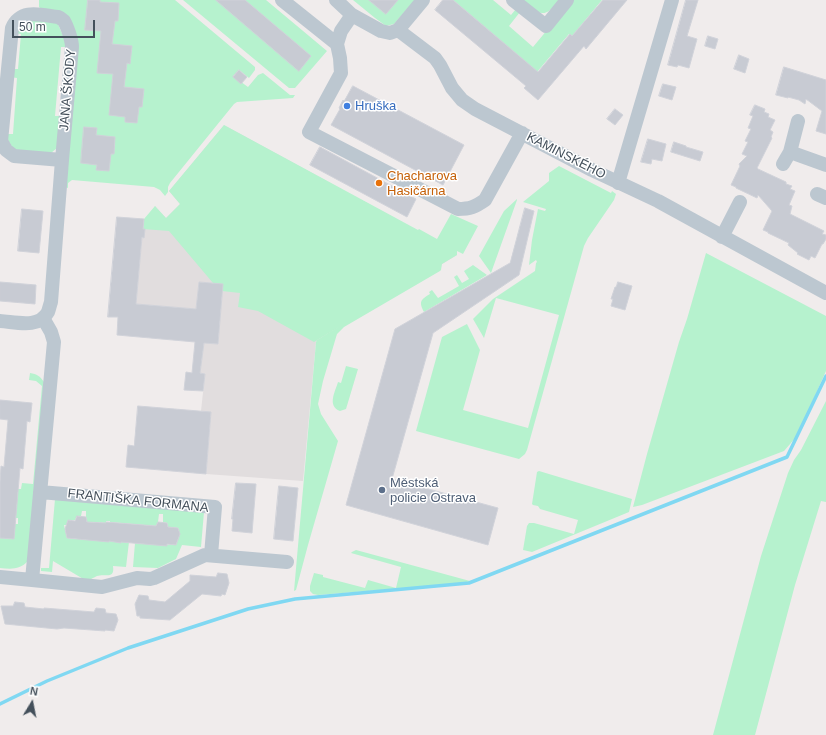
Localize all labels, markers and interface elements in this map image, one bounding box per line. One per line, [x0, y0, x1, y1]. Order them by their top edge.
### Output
scale bar [14, 12, 97, 38]
text: 50 m [19, 20, 46, 34]
street label: JANA ŠKODY [57, 48, 79, 132]
place label: Hruška [355, 98, 396, 114]
marker: Hruška [342, 101, 352, 111]
street label: KAMINSKÉHO [524, 129, 608, 183]
place label: Chacharova Hasičárna [387, 168, 457, 199]
marker: Chacharova Hasičárna [374, 178, 384, 188]
place label: Městská policie Ostrava [390, 475, 476, 506]
marker: Městská policie Ostrava [377, 485, 387, 495]
street label: FRANTIŠKA FORMANA [67, 486, 209, 516]
north arrow [12, 683, 52, 723]
text: N [29, 685, 39, 698]

